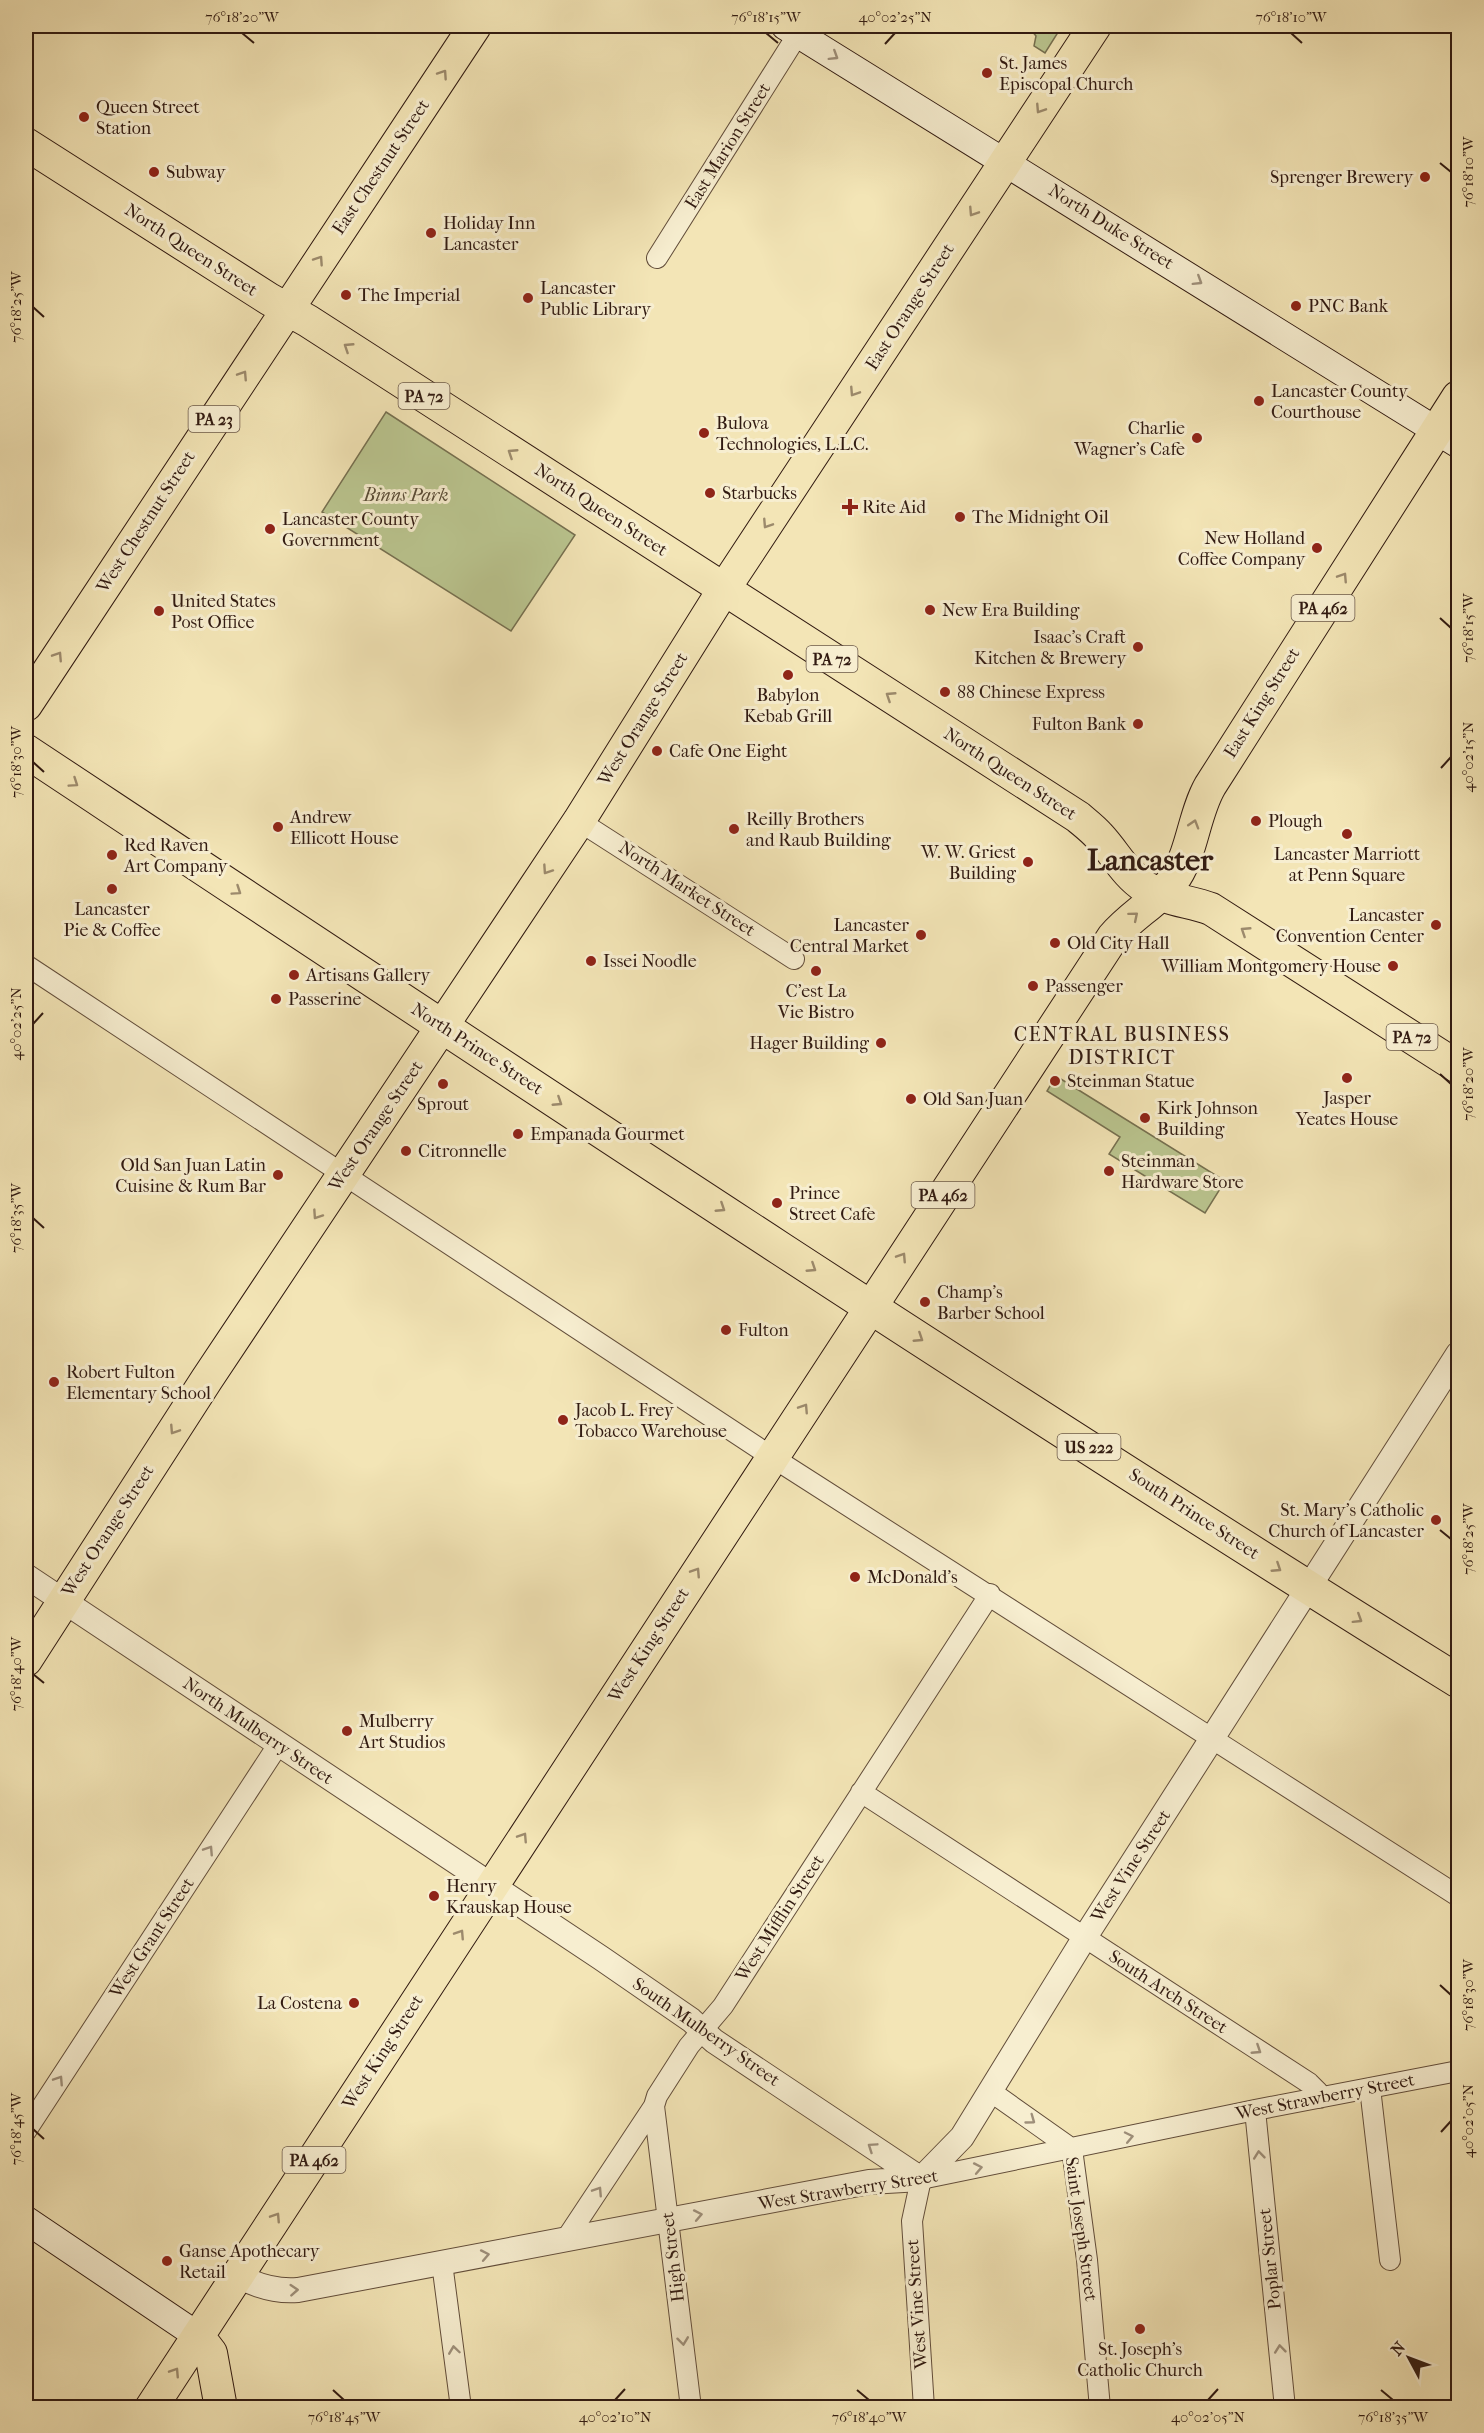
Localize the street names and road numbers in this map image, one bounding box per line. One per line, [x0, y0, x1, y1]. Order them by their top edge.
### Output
street label: East Marion Street [681, 79, 776, 213]
street label: East Chestnut Street [328, 95, 434, 239]
street label: North Duke Street [1045, 180, 1178, 274]
street label: North Queen Street [121, 199, 262, 301]
street label: East Orange Street [861, 239, 959, 374]
road number: PA 72 [398, 383, 450, 409]
road number: PA 23 [188, 406, 240, 432]
street label: West Chestnut Street [92, 447, 200, 598]
street label: North Queen Street [531, 459, 672, 561]
road number: PA 462 [1292, 595, 1354, 621]
street label: East King Street [1220, 643, 1305, 762]
road number: PA 72 [806, 646, 858, 672]
street label: West Orange Street [593, 648, 693, 790]
street label: North Queen Street [940, 723, 1081, 825]
street label: North Market Street [615, 837, 760, 941]
street label: North Prince Street [407, 999, 547, 1100]
road number: PA 72 [1386, 1024, 1438, 1050]
street label: West Orange Street [324, 1056, 428, 1196]
road number: PA 462 [912, 1182, 974, 1208]
road number: US 222 [1058, 1434, 1120, 1460]
street label: West Orange Street [57, 1461, 159, 1602]
street label: South Prince Street [1125, 1464, 1264, 1564]
street label: West King Street [604, 1583, 694, 1707]
street label: North Mulberry Street [179, 1673, 337, 1789]
street label: West Vine Street [1086, 1805, 1175, 1927]
street label: West Mifflin Street [731, 1850, 829, 1986]
street label: West Grant Street [105, 1873, 199, 2003]
street label: South Arch Street [1105, 1946, 1232, 2039]
street label: South Mulberry Street [628, 1973, 784, 2091]
street label: West King Street [338, 1990, 428, 2114]
street label: West Strawberry Street [1233, 2069, 1417, 2125]
road number: PA 462 [282, 2147, 346, 2173]
street label: Saint Joseph Street [1060, 2155, 1102, 2303]
street label: West Strawberry Street [756, 2165, 940, 2215]
street label: Poplar Street [1254, 2207, 1286, 2311]
street label: High Street [657, 2210, 689, 2303]
street label: West Vine Street [902, 2238, 932, 2371]

